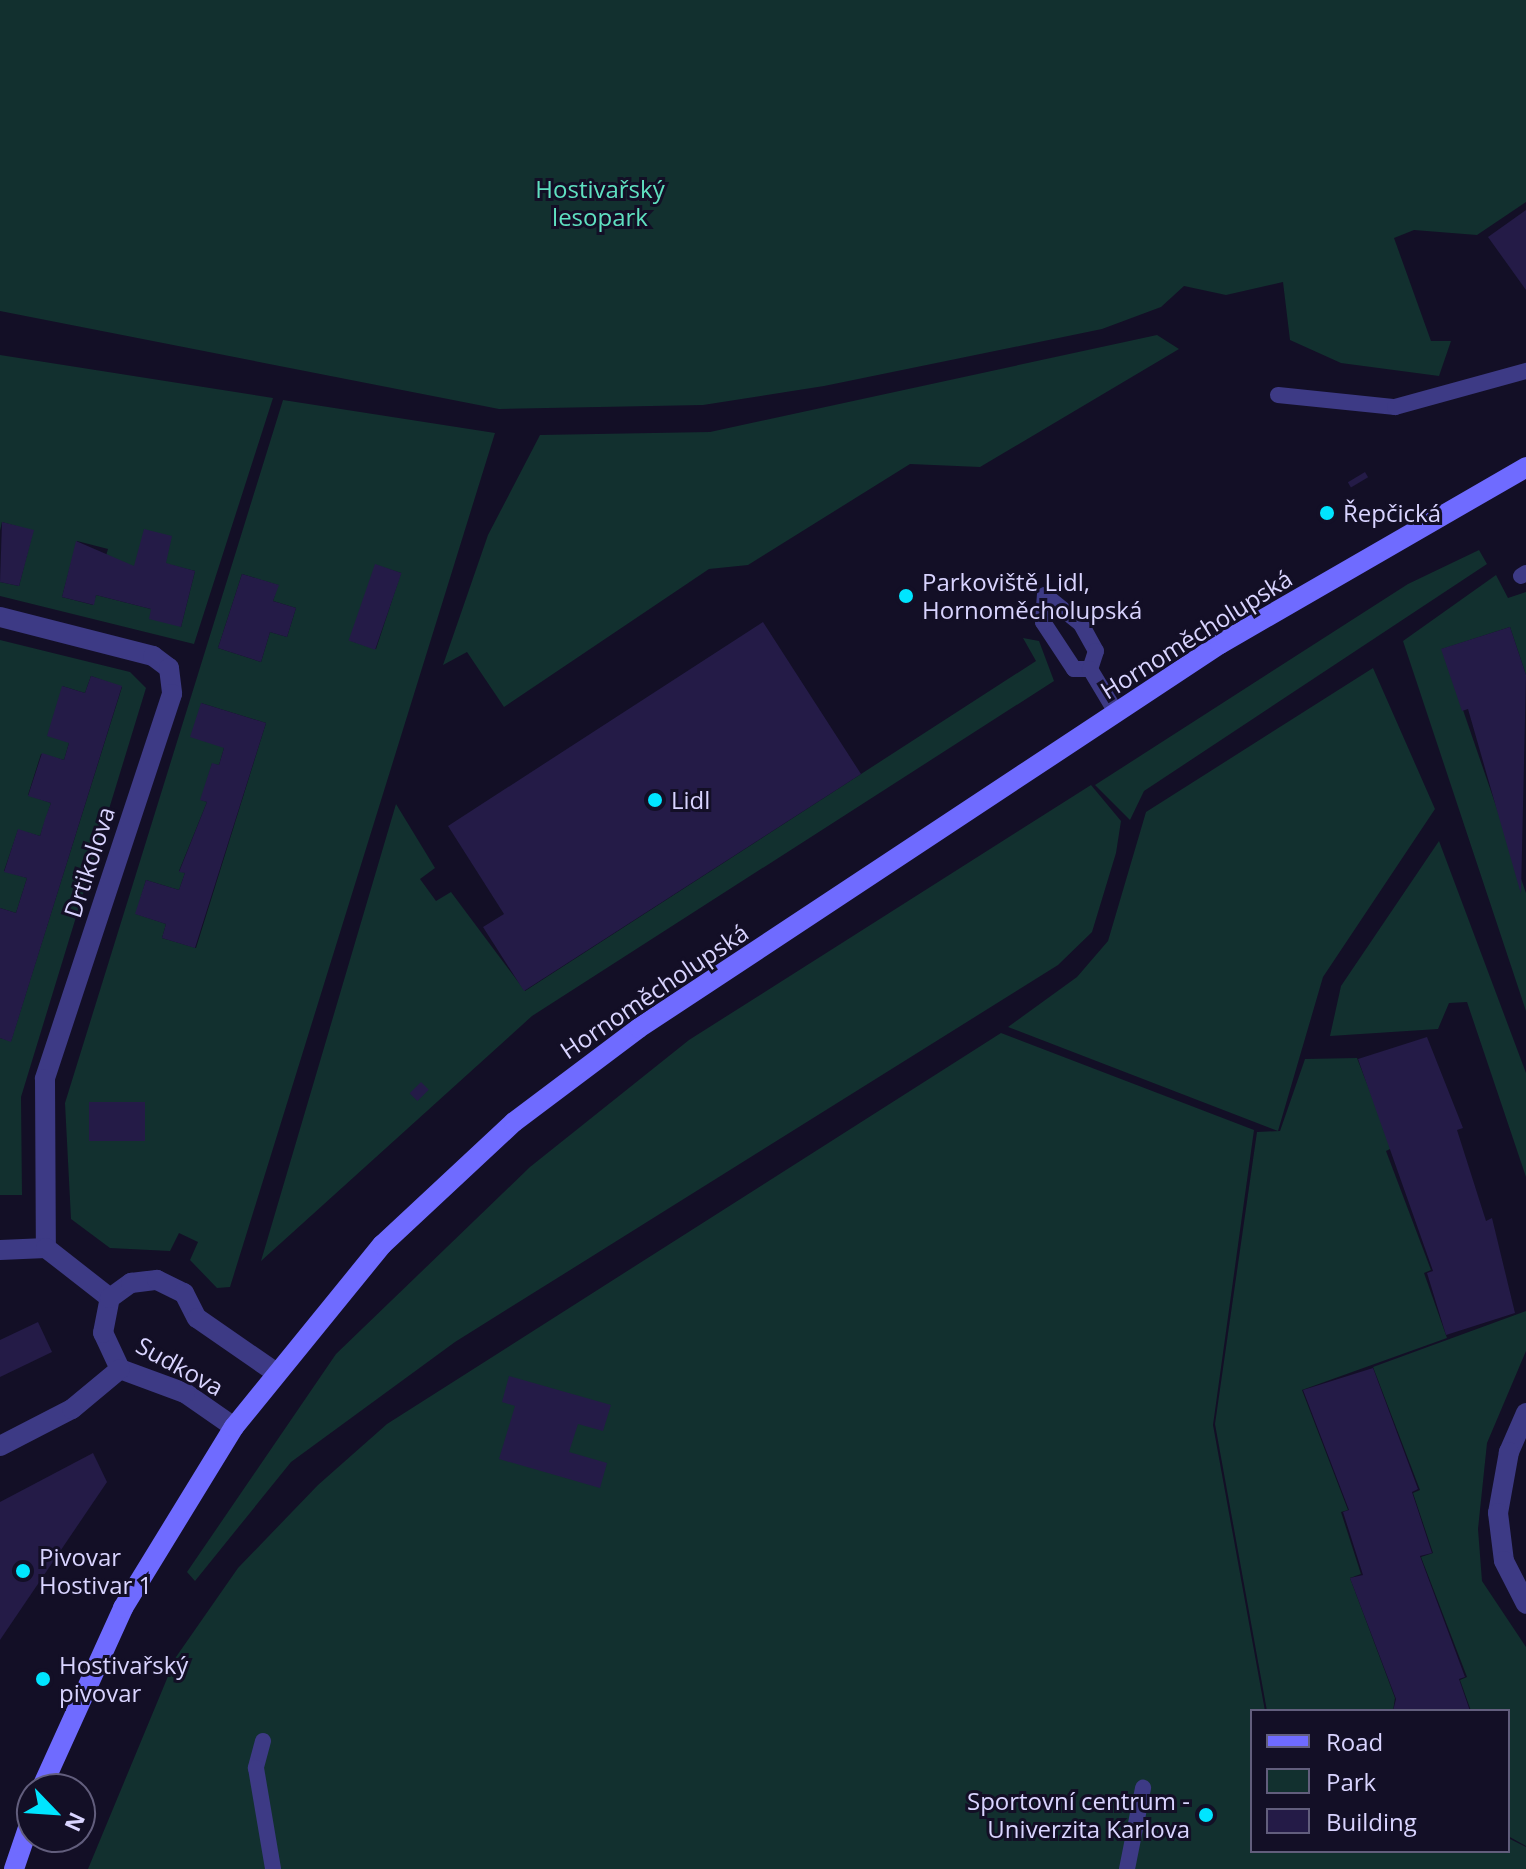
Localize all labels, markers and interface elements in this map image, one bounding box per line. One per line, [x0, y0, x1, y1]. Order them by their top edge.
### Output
park label: Hostivařský lesopark [535, 175, 665, 231]
place label: Řepčická [1343, 499, 1441, 527]
marker: Řepčická [1318, 504, 1336, 522]
street label: Hornoměcholupská [1095, 563, 1297, 705]
place label: Parkoviště Lidl, Hornoměcholupská [922, 568, 1142, 624]
marker: Parkoviště Lidl, Hornoměcholupská [897, 587, 915, 605]
place label: Lidl [671, 786, 710, 814]
marker: Lidl [646, 791, 664, 809]
street label: Drtikolova [58, 803, 120, 921]
street label: Hornoměcholupská [555, 917, 753, 1065]
street label: Sudkova [132, 1330, 228, 1402]
place label: Pivovar Hostivar 1 [39, 1543, 152, 1599]
marker: Pivovar Hostivar 1 [14, 1562, 32, 1580]
place label: Hostivařský pivovar [59, 1651, 188, 1707]
marker: Hostivařský pivovar [34, 1670, 52, 1688]
legend [1250, 1709, 1510, 1853]
text: Road [1326, 1725, 1383, 1758]
text: Park [1326, 1765, 1376, 1798]
north arrow [16, 1773, 96, 1853]
place label: Sportovní centrum - Univerzita Karlova [967, 1787, 1190, 1843]
text: Building [1326, 1805, 1417, 1838]
marker: Sportovní centrum - Univerzita Karlova [1197, 1806, 1215, 1824]
text: N [59, 1808, 93, 1837]

